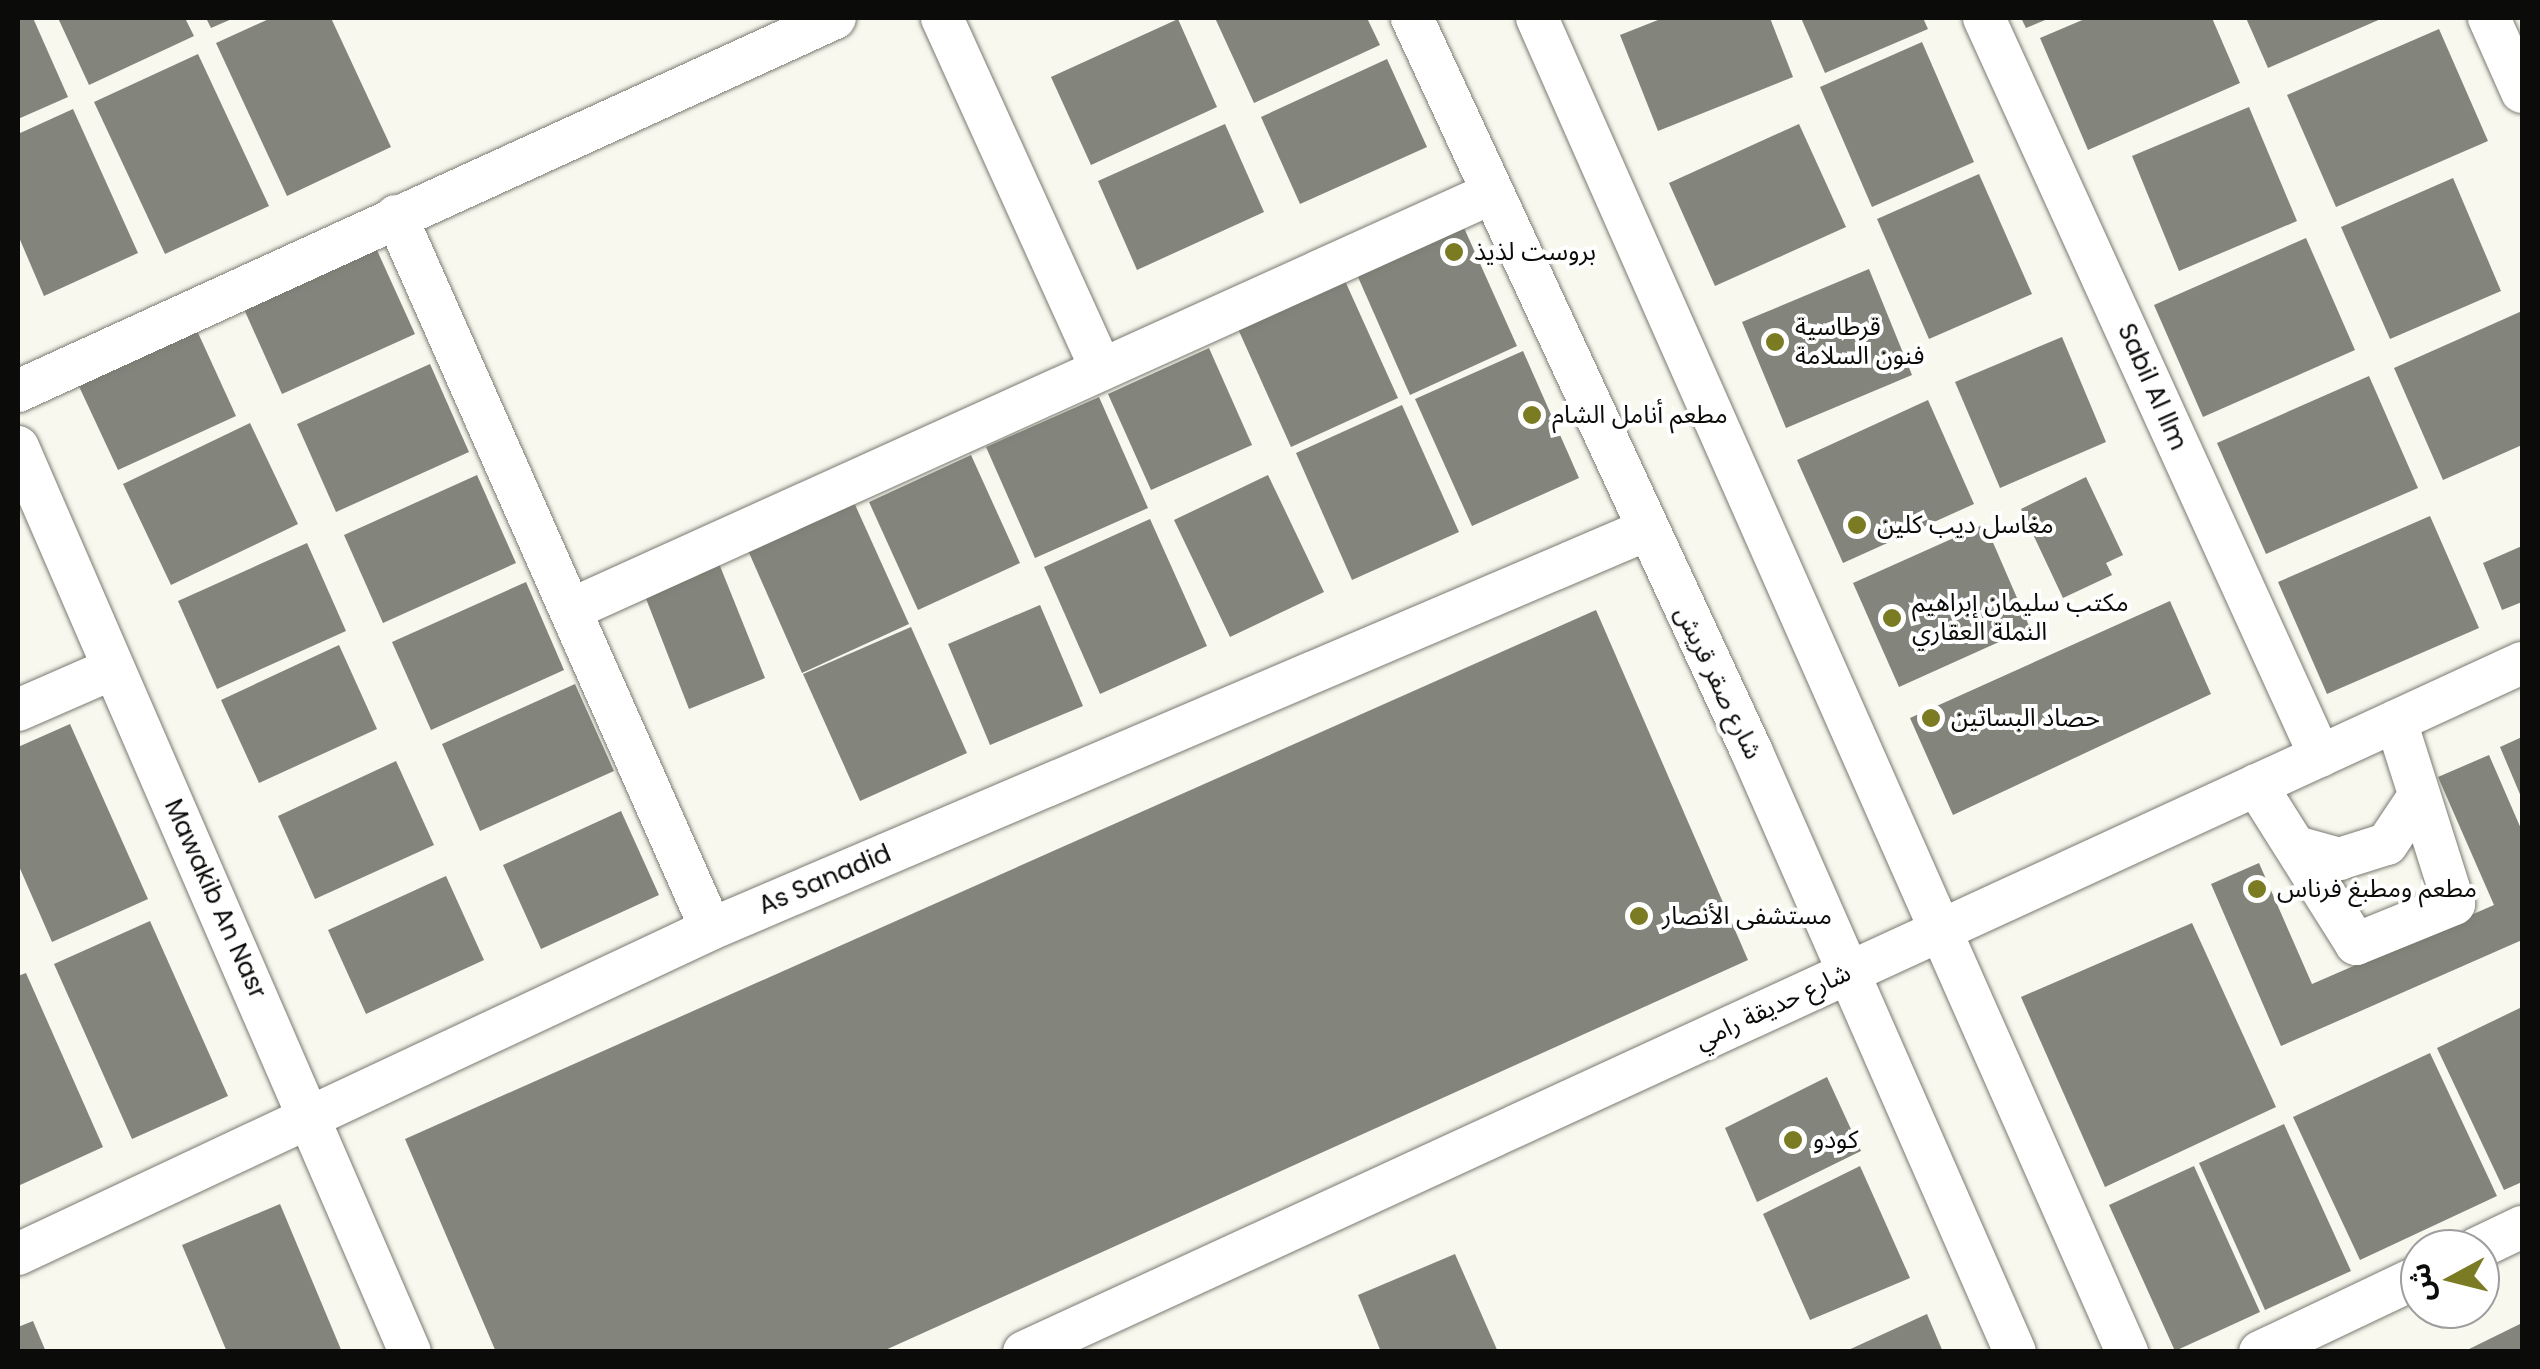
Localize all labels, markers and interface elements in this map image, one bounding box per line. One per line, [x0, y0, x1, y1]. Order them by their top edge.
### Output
place label: بروست لذيذ [1474, 237, 1596, 267]
marker: بروست لذيذ [1443, 241, 1465, 263]
place label: قرطاسية فنون السلامة [1795, 313, 1924, 372]
street label: Sabil Al llm [2111, 319, 2193, 455]
marker: قرطاسية فنون السلامة [1764, 331, 1786, 353]
place label: مطعم أنامل الشام [1552, 400, 1728, 430]
marker: مطعم أنامل الشام [1521, 404, 1543, 426]
place label: مغاسل ديب كلين [1877, 510, 2054, 540]
marker: مغاسل ديب كلين [1846, 514, 1868, 536]
place label: مكتب سليمان إبراهيم النملة العقاري [1912, 589, 2129, 648]
street label: شارع صقر قريش [1668, 602, 1768, 764]
marker: مكتب سليمان إبراهيم النملة العقاري [1881, 607, 1903, 629]
place label: حصاد البساتين [1951, 703, 2100, 733]
marker: حصاد البساتين [1920, 707, 1942, 729]
street label: Mawakib An Nasr [158, 795, 272, 1003]
street label: As Sanadid [754, 839, 896, 921]
place label: مطعم ومطبغ فرناس [2277, 874, 2477, 904]
marker: مطعم ومطبغ فرناس [2246, 878, 2268, 900]
place label: مستشفى الأنصار [1662, 901, 1832, 931]
marker: مستشفى الأنصار [1626, 903, 1652, 929]
street label: شارع حديقة رامي [1690, 958, 1856, 1056]
place label: كودو [1813, 1125, 1858, 1155]
marker: كودو [1782, 1129, 1804, 1151]
north arrow [2400, 1229, 2500, 1329]
text: ش [2400, 1261, 2443, 1304]

